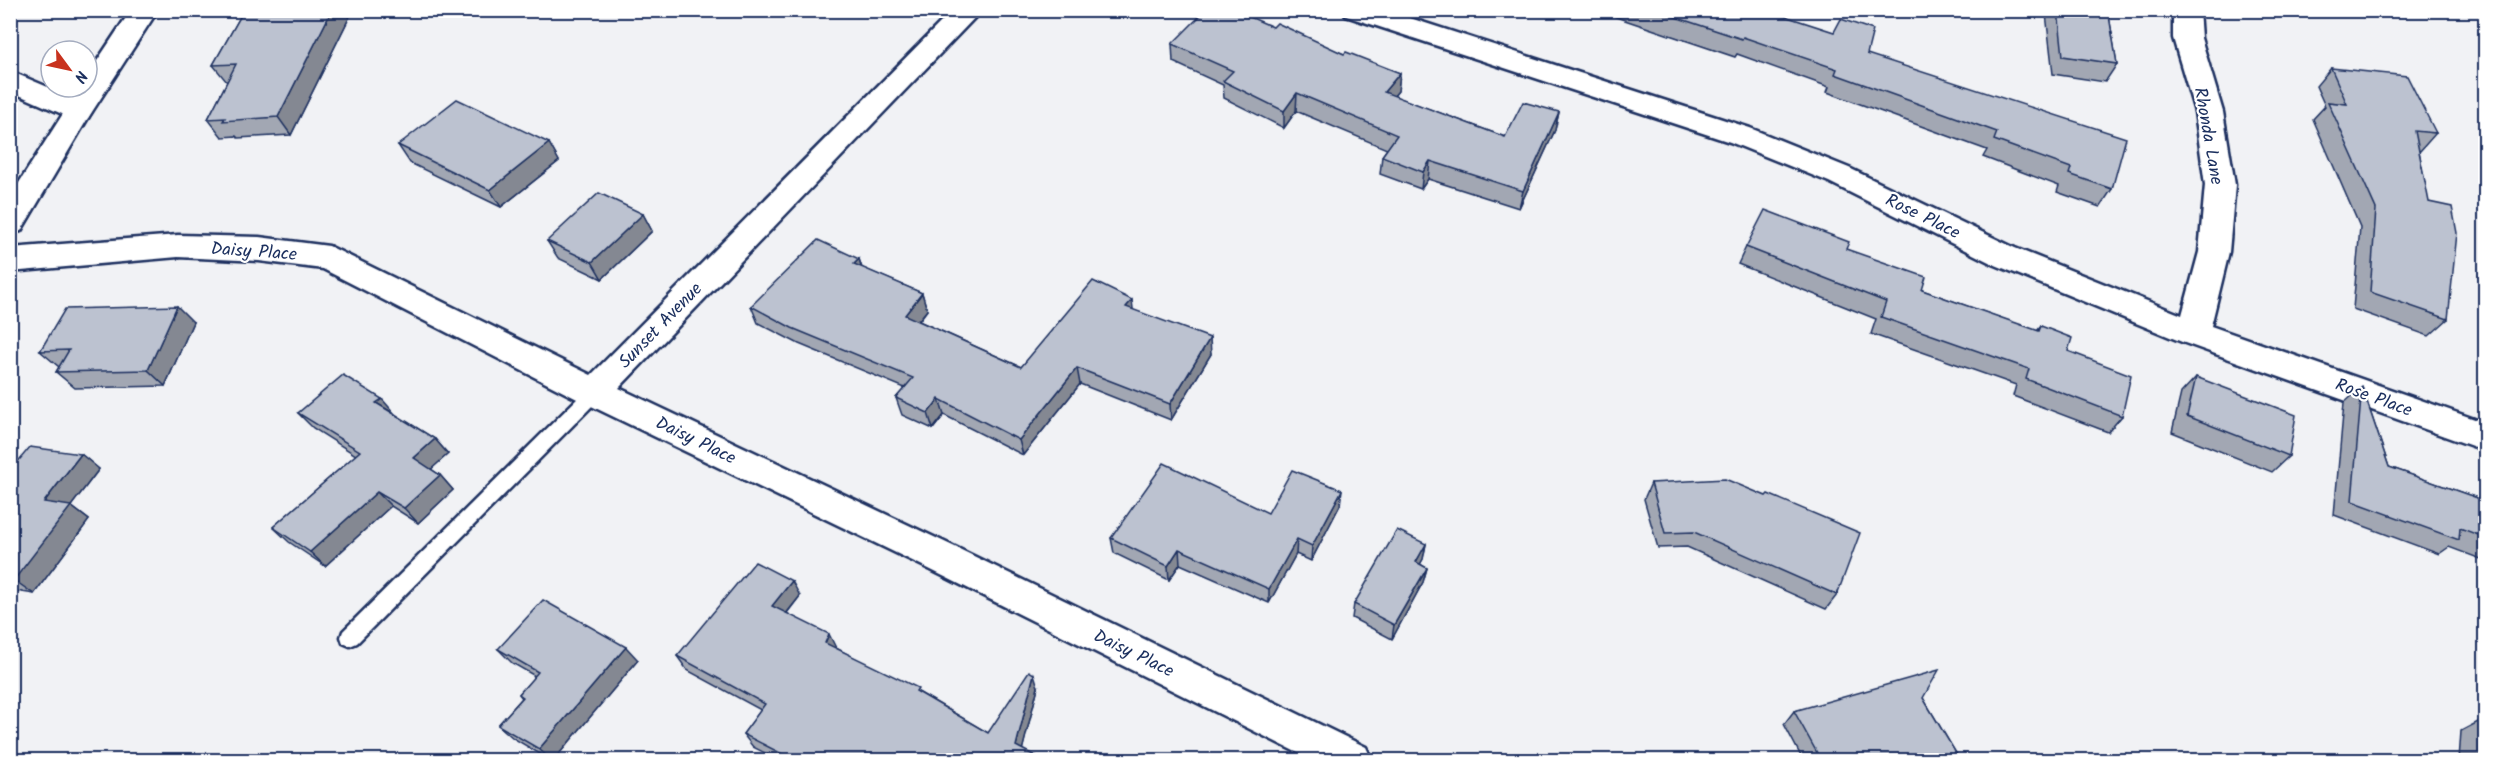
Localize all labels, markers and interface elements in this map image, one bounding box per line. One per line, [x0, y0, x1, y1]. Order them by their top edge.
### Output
north arrow [39, 39, 99, 99]
text: N [67, 65, 94, 87]
street label: Rhonda Lane [2185, 85, 2230, 187]
street label: Rose Place [1880, 187, 1965, 248]
street label: Daisy Place [210, 235, 298, 270]
street label: Sunset Avenue [612, 276, 710, 376]
street label: Rose Place [2331, 371, 2416, 426]
street label: Daisy Place [650, 409, 741, 473]
street label: Daisy Place [1088, 622, 1179, 686]

